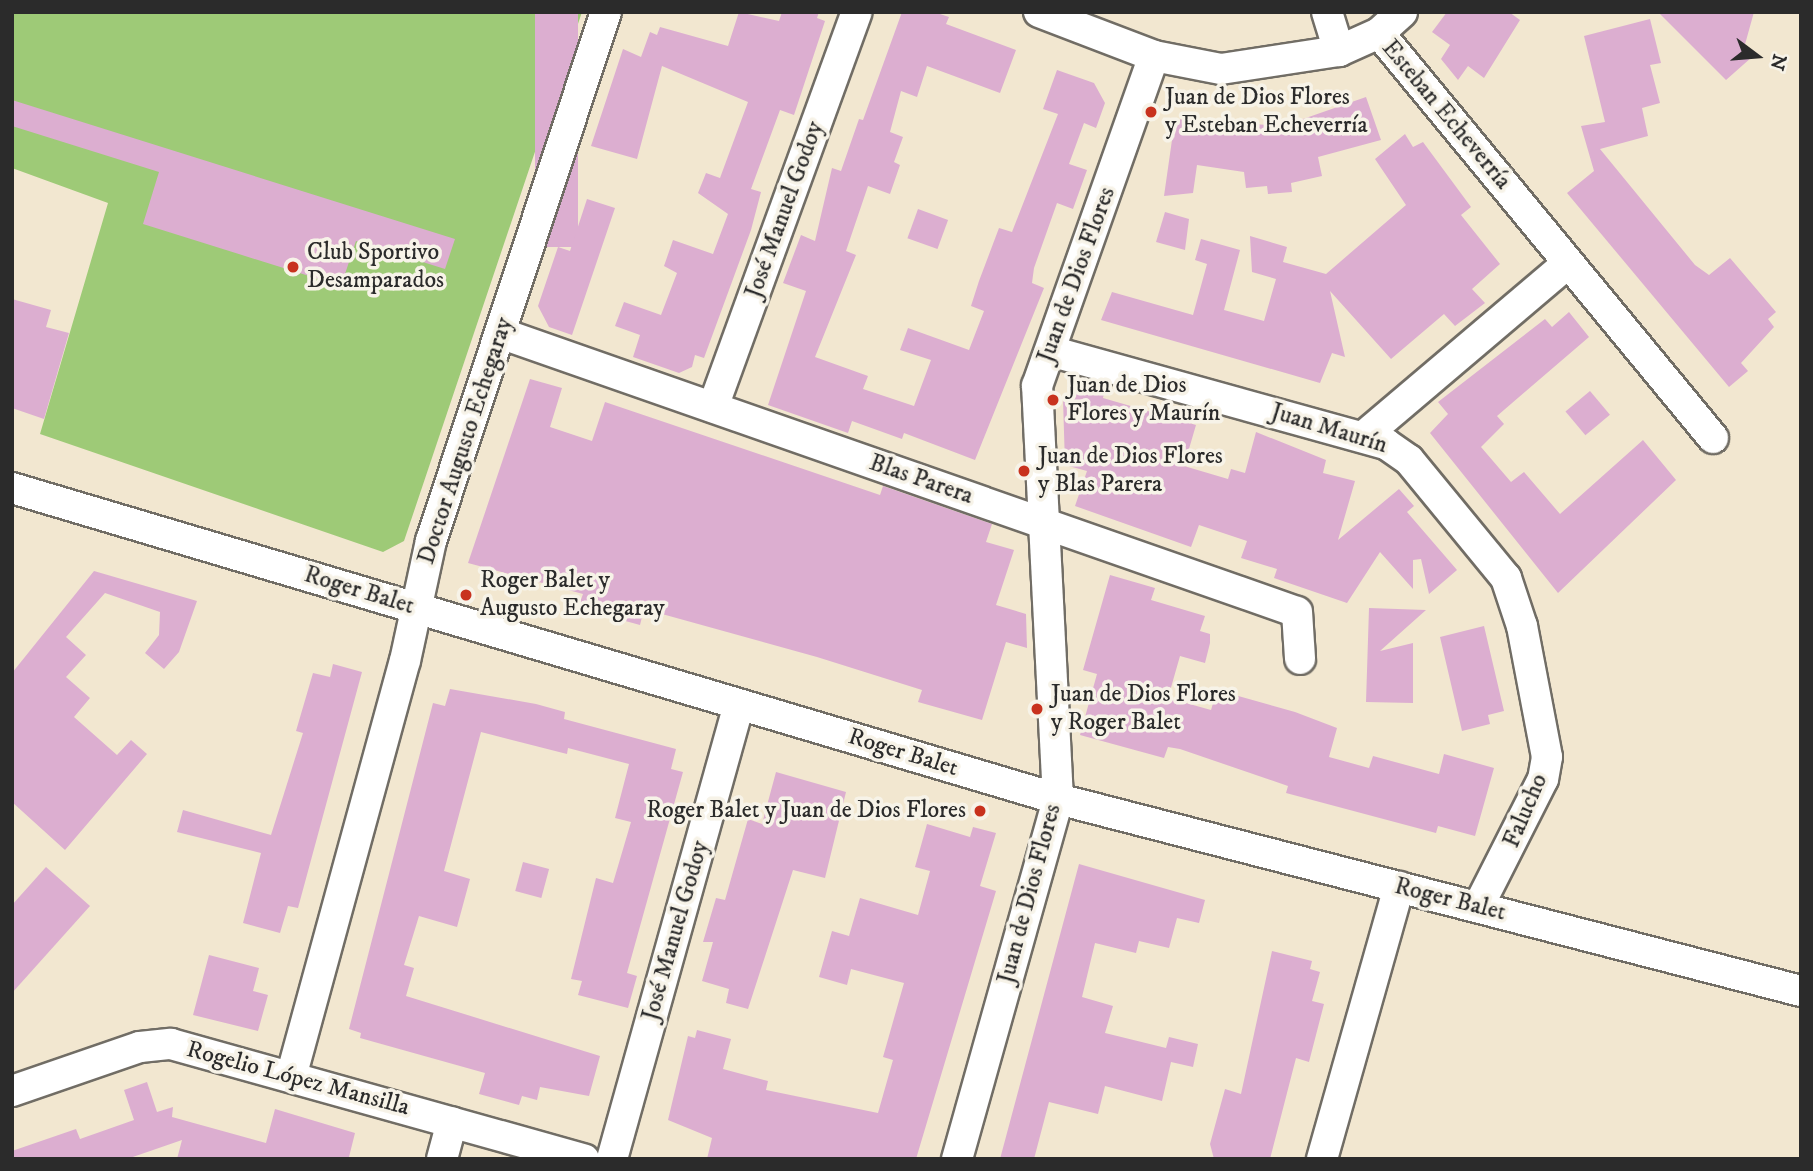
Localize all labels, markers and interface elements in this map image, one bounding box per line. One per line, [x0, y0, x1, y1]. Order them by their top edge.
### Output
north arrow [1722, 21, 1792, 91]
street label: Esteban Echeverría [1375, 34, 1517, 196]
text: N [1764, 51, 1791, 73]
place label: Juan de Dios Flores y Esteban Echeverría [1165, 84, 1368, 140]
marker: Juan de Dios Flores y Esteban Echeverría [1143, 104, 1159, 120]
street label: José Manuel Godoy [740, 118, 830, 302]
street label: Juan de Dios Flores [1032, 183, 1122, 367]
place label: Club Sportivo Desamparados [307, 239, 444, 295]
marker: Club Sportivo Desamparados [285, 259, 301, 275]
street label: Doctor Augusto Echegaray [412, 314, 520, 568]
place label: Juan de Dios Flores y Maurín [1067, 372, 1220, 428]
marker: Juan de Dios Flores y Maurín [1045, 392, 1061, 408]
street label: Juan Maurín [1267, 398, 1391, 460]
place label: Juan de Dios Flores y Blas Parera [1038, 443, 1223, 499]
street label: Blas Parera [865, 449, 977, 511]
marker: Juan de Dios Flores y Blas Parera [1016, 463, 1032, 479]
street label: Roger Balet [301, 561, 417, 621]
place label: Roger Balet y Augusto Echegaray [480, 567, 665, 623]
marker: Roger Balet y Augusto Echegaray [458, 587, 474, 603]
place label: Juan de Dios Flores y Roger Balet [1051, 681, 1236, 737]
marker: Juan de Dios Flores y Roger Balet [1029, 701, 1045, 717]
street label: Roger Balet [845, 723, 961, 783]
street label: Falucho [1498, 770, 1554, 852]
place label: Roger Balet y Juan de Dios Flores [646, 797, 966, 825]
street label: Juan de Dios Flores [992, 801, 1068, 987]
marker: Roger Balet y Juan de Dios Flores [972, 803, 988, 819]
street label: José Manuel Godoy [637, 838, 715, 1024]
street label: Roger Balet [1392, 872, 1508, 928]
street label: Rogelio López Mansilla [184, 1035, 412, 1123]

